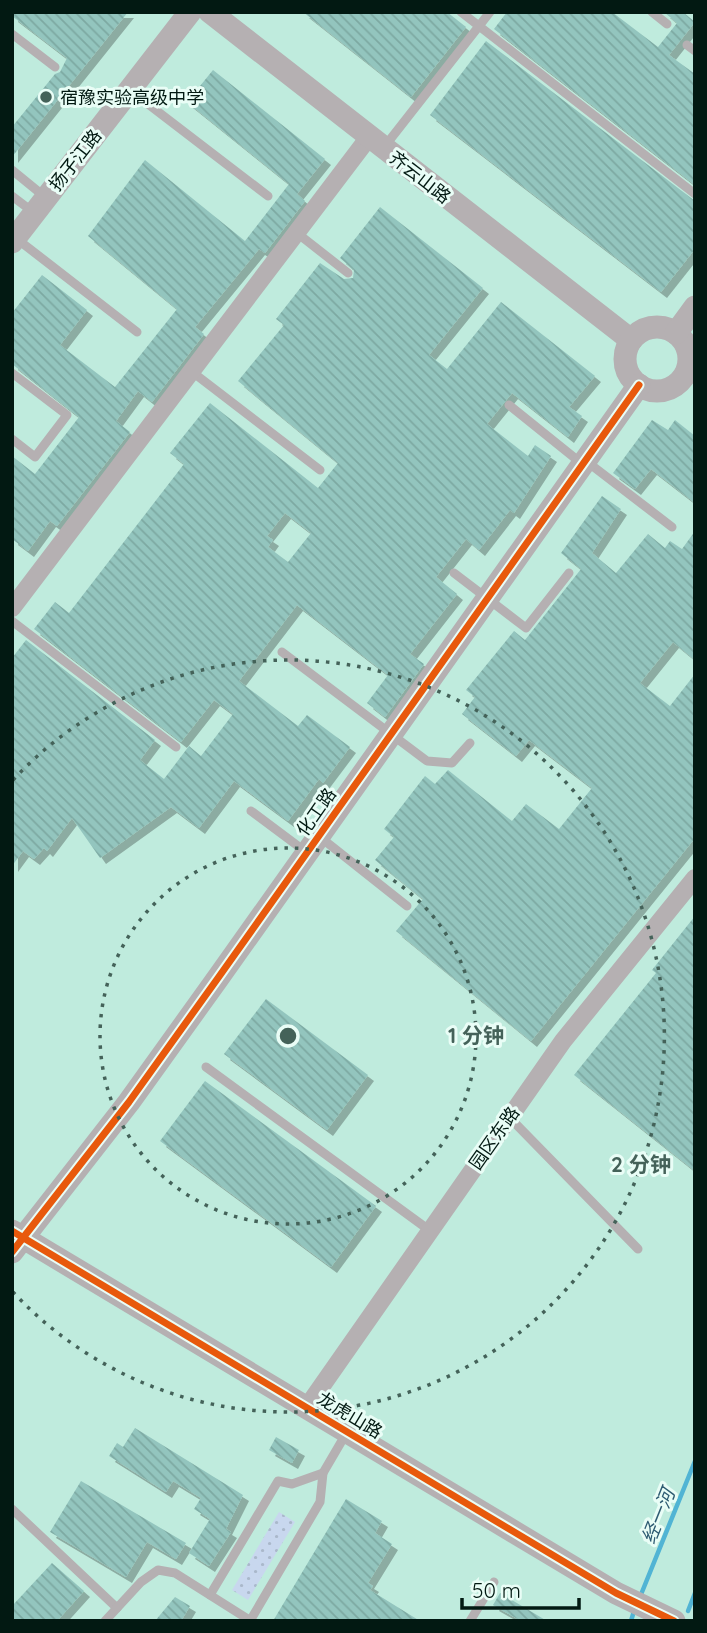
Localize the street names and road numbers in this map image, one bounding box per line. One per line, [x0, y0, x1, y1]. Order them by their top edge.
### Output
street label: 扬子江路 [44, 125, 106, 195]
street label: 齐云山路 [385, 146, 455, 208]
street label: 化工路 [291, 783, 341, 841]
street label: 园区东路 [464, 1102, 524, 1174]
street label: 龙虎山路 [313, 1387, 387, 1443]

